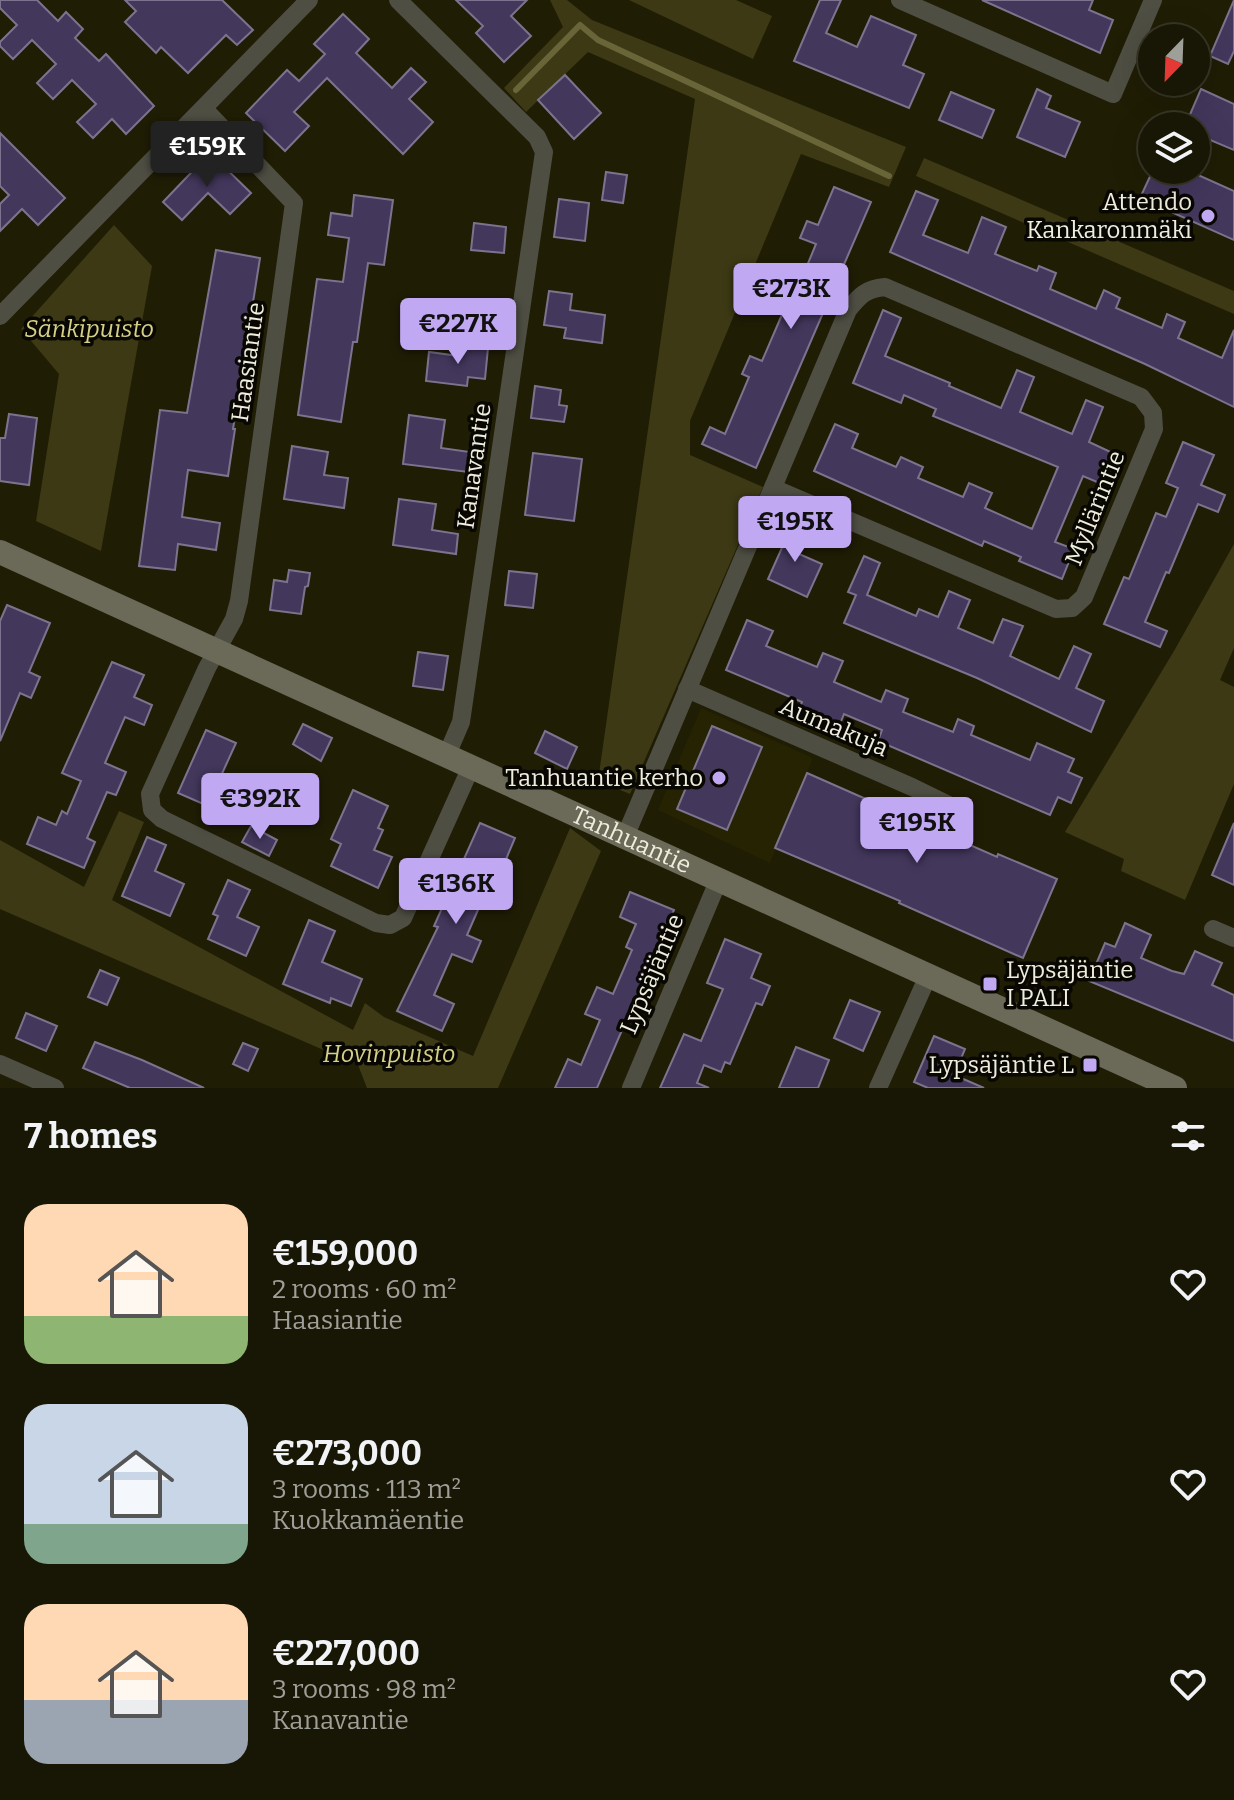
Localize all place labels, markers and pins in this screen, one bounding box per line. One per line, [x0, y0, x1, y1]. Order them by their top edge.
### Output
pin: €159K [151, 121, 263, 189]
place label: Attendo Kankaronmäki [1026, 188, 1192, 244]
marker: Attendo Kankaronmäki [1199, 207, 1217, 225]
pin: €273K [735, 263, 847, 331]
pin: €227K [402, 298, 514, 366]
pin: €195K [739, 496, 851, 564]
place label: Tanhuantie kerho [505, 764, 703, 792]
marker: Tanhuantie kerho [710, 769, 728, 787]
pin: €392K [204, 773, 316, 841]
pin: €195K [861, 797, 973, 865]
pin: €136K [400, 858, 512, 926]
place label: Lypsäjäntie I PALI [1006, 956, 1133, 1012]
marker: Lypsäjäntie I PALI [981, 975, 999, 993]
place label: Lypsäjäntie L [929, 1051, 1074, 1079]
marker: Lypsäjäntie L [1081, 1056, 1099, 1074]

